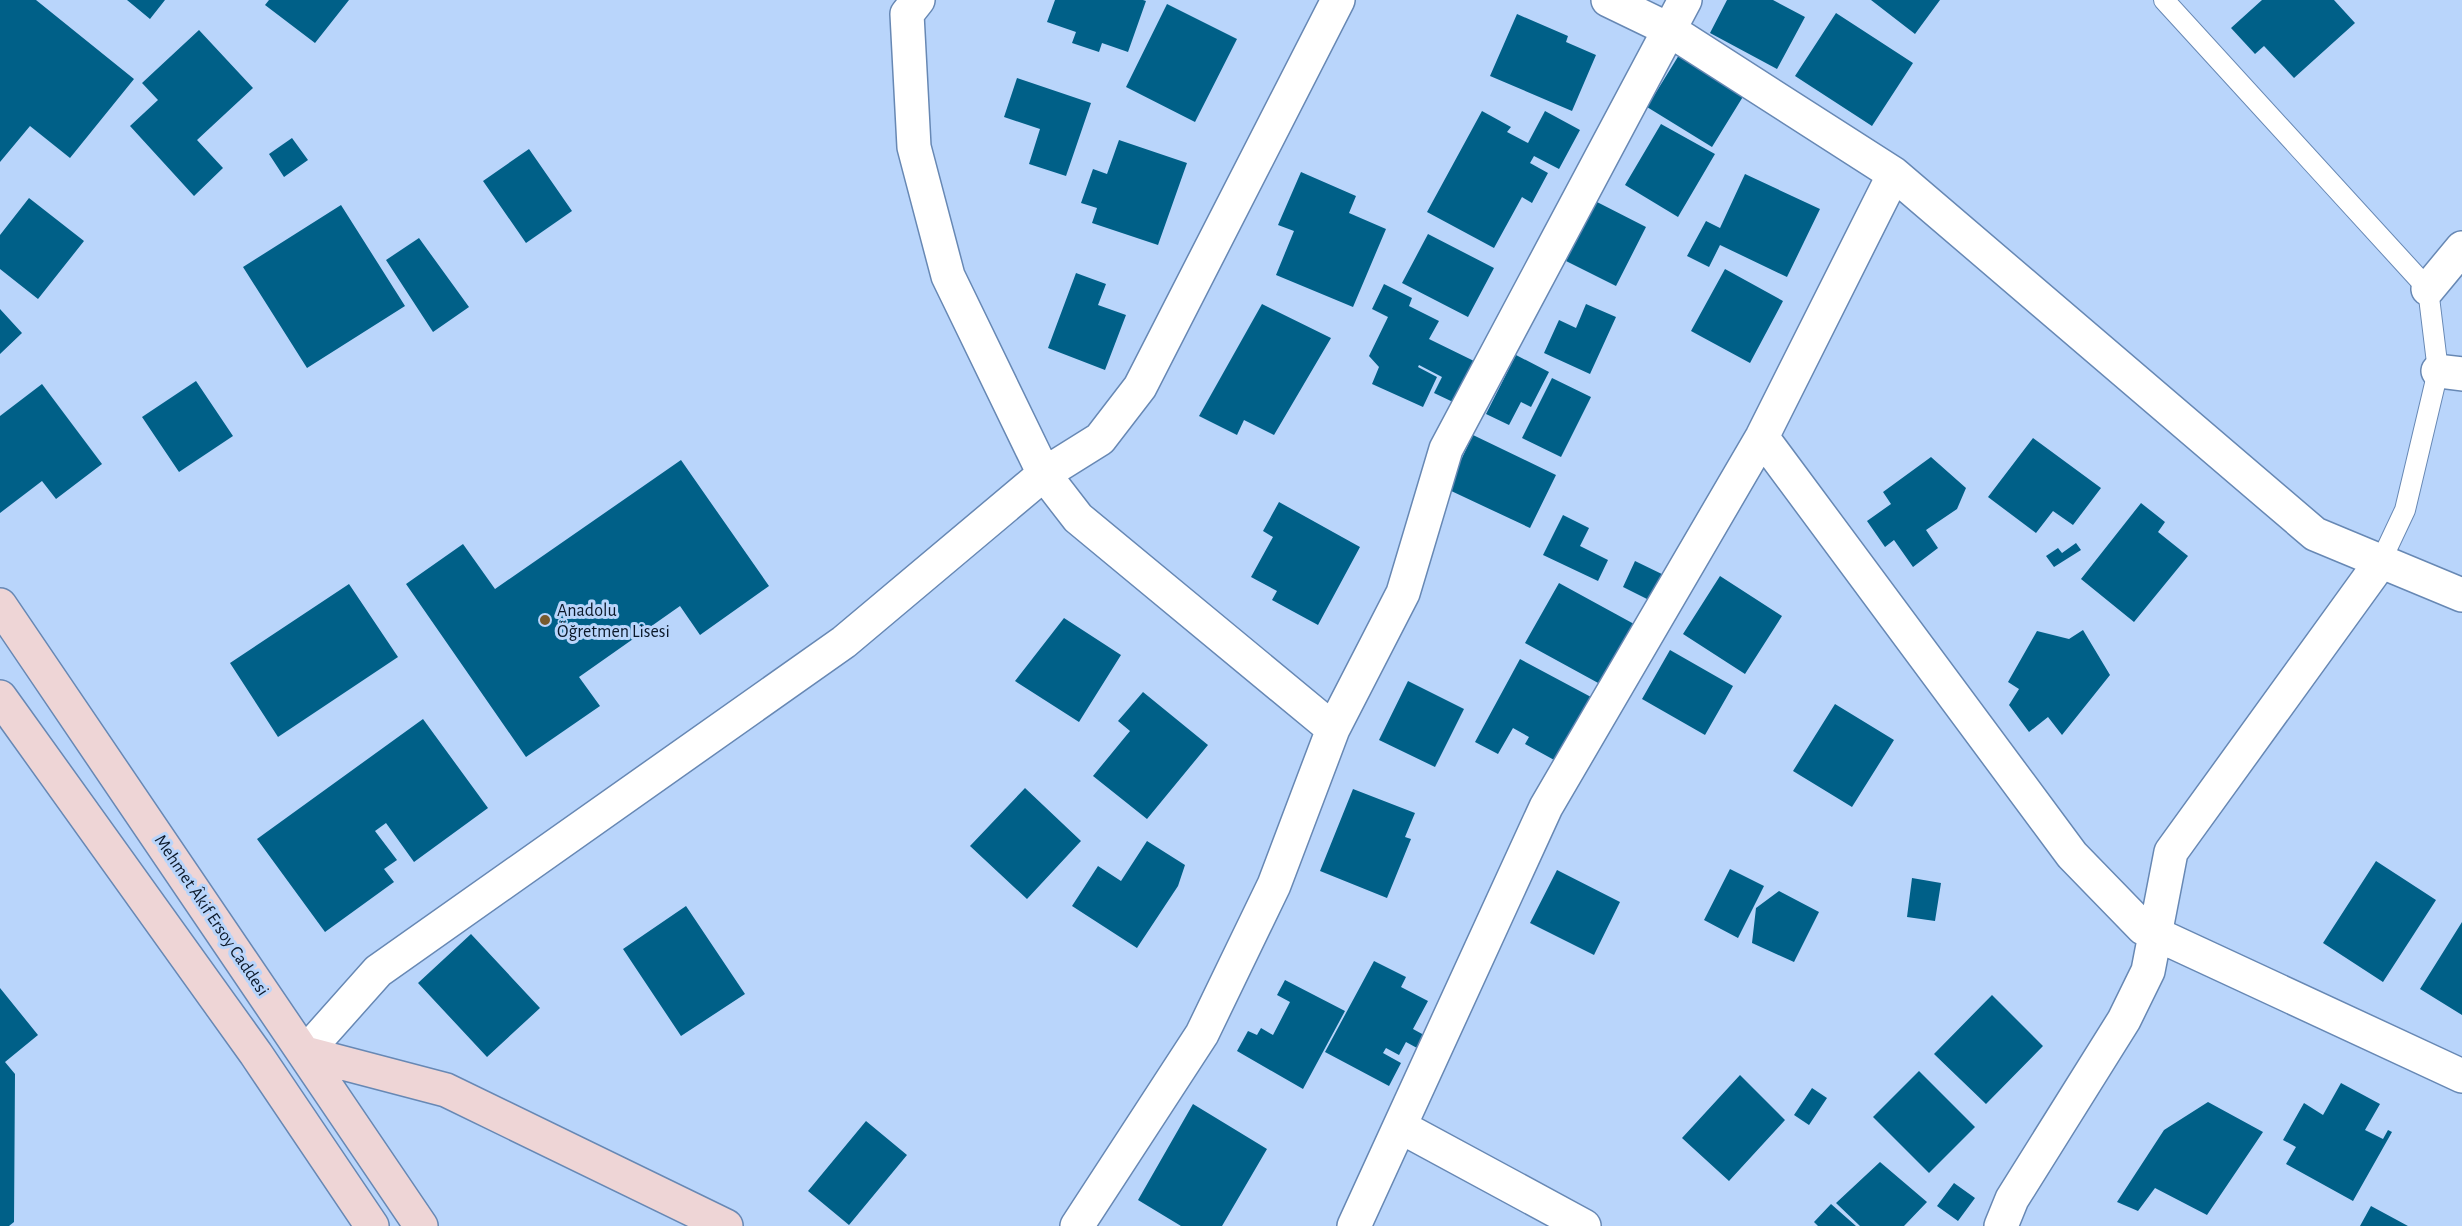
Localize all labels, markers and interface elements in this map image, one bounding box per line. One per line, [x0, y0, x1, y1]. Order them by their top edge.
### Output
place label: Anadolu Öğretmen Lisesi [557, 602, 670, 641]
marker: Anadolu Öğretmen Lisesi [538, 613, 552, 627]
street label: Mehmet Âkif Ersoy Caddesi [151, 830, 274, 999]

